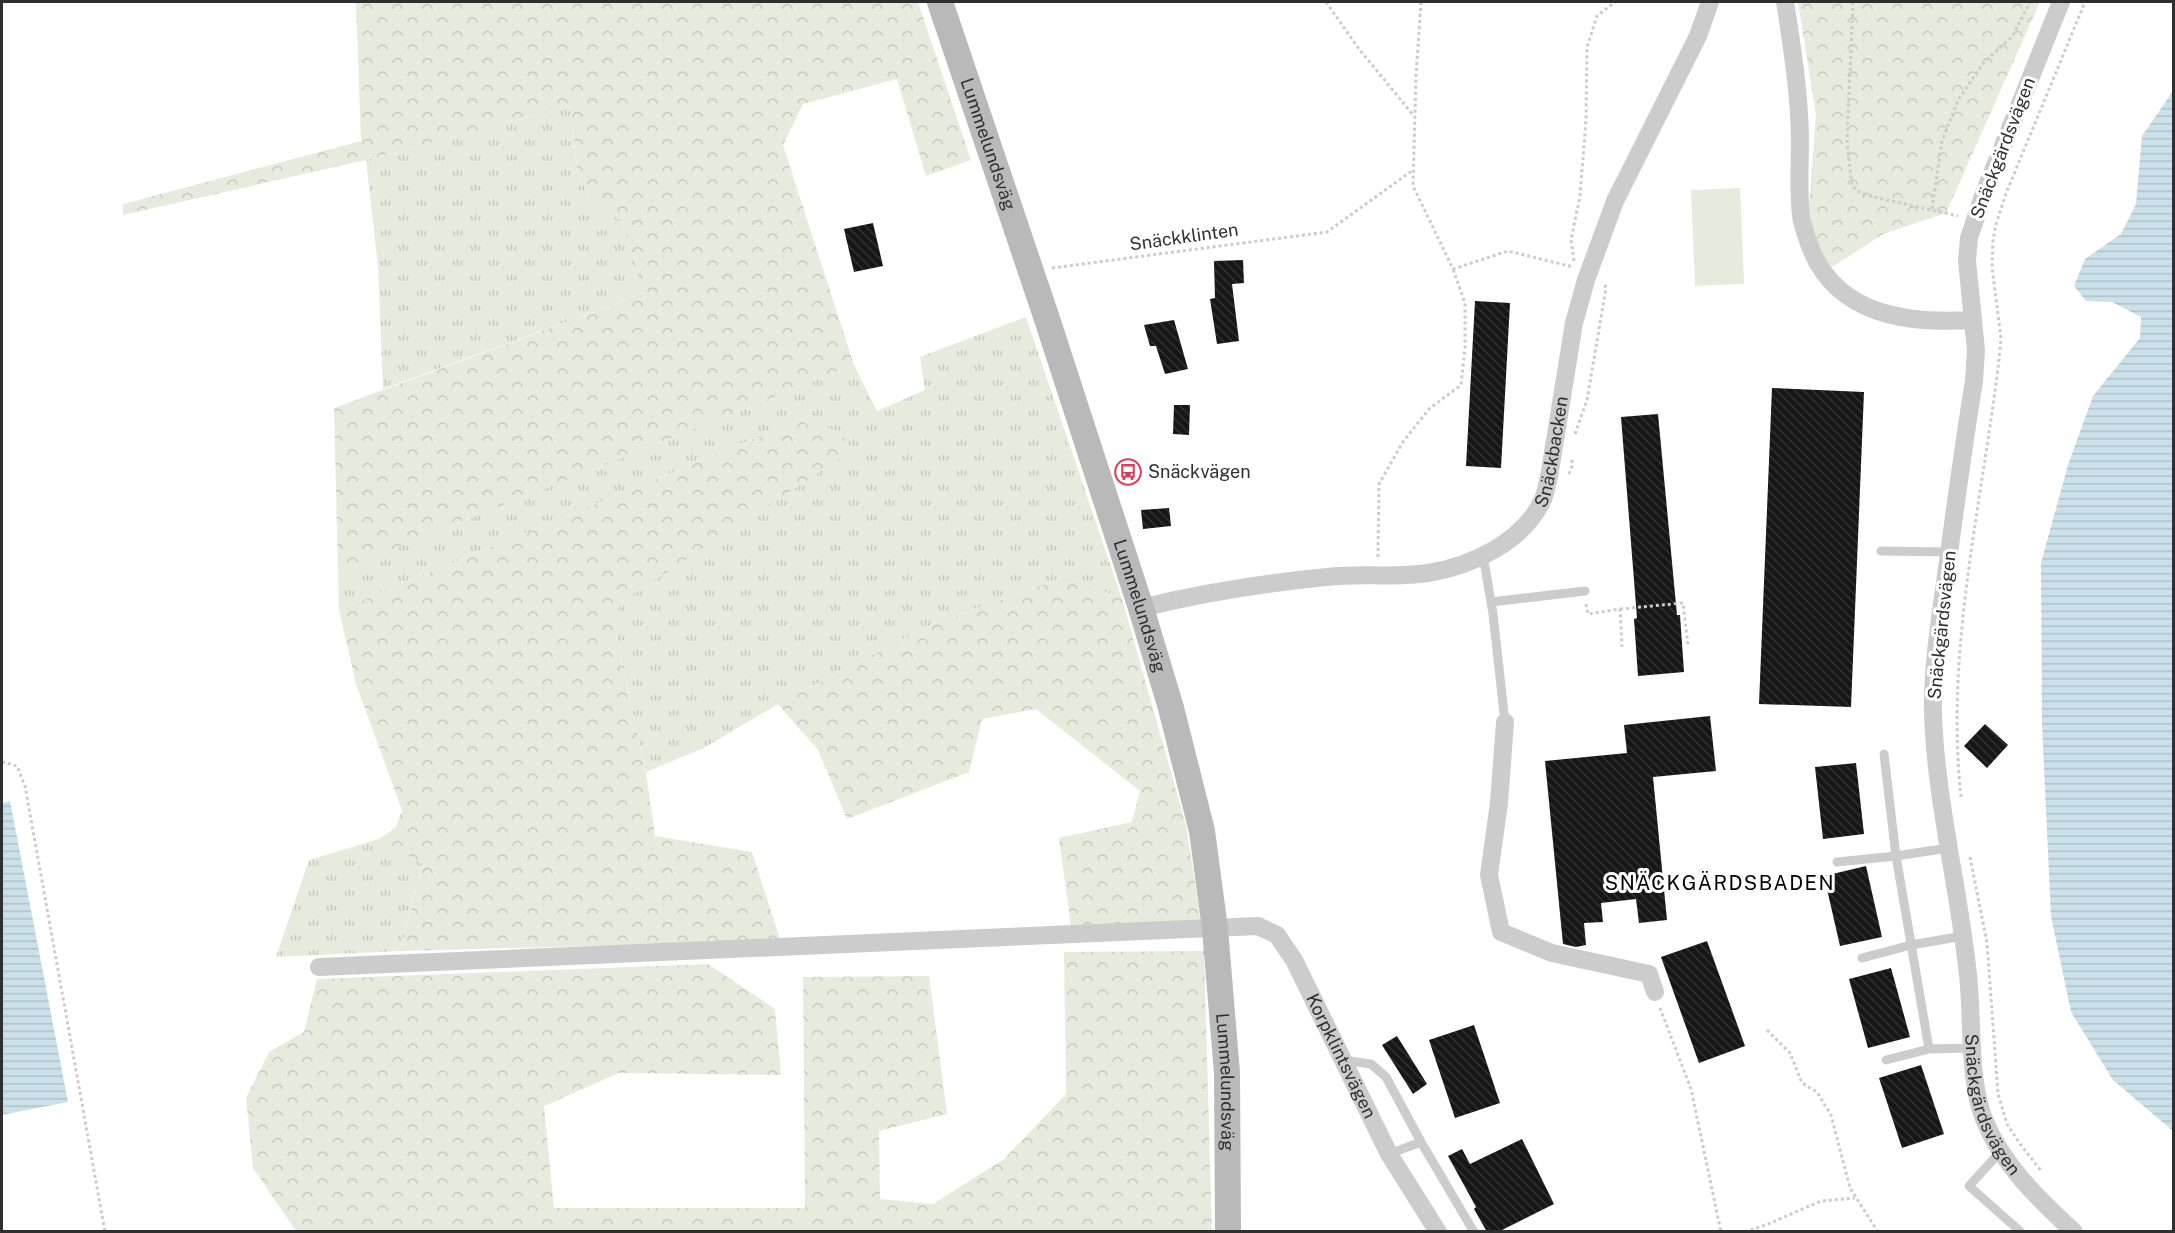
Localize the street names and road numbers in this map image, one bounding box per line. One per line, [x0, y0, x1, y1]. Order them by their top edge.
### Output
street label: Snäckgärdsvägen [1966, 74, 2039, 221]
street label: Lummelundsväg [956, 75, 1021, 213]
street label: Snäckklinten [1128, 218, 1240, 255]
street label: Snäckbacken [1530, 395, 1572, 511]
street label: Lummelundsväg [1109, 536, 1171, 675]
street label: Snäckgärdsvägen [1923, 549, 1960, 700]
street label: Korpklintsvägen [1302, 990, 1381, 1122]
street label: Lummelundsväg [1212, 1012, 1238, 1151]
street label: Snäckgärdsvägen [1961, 1033, 2025, 1179]

